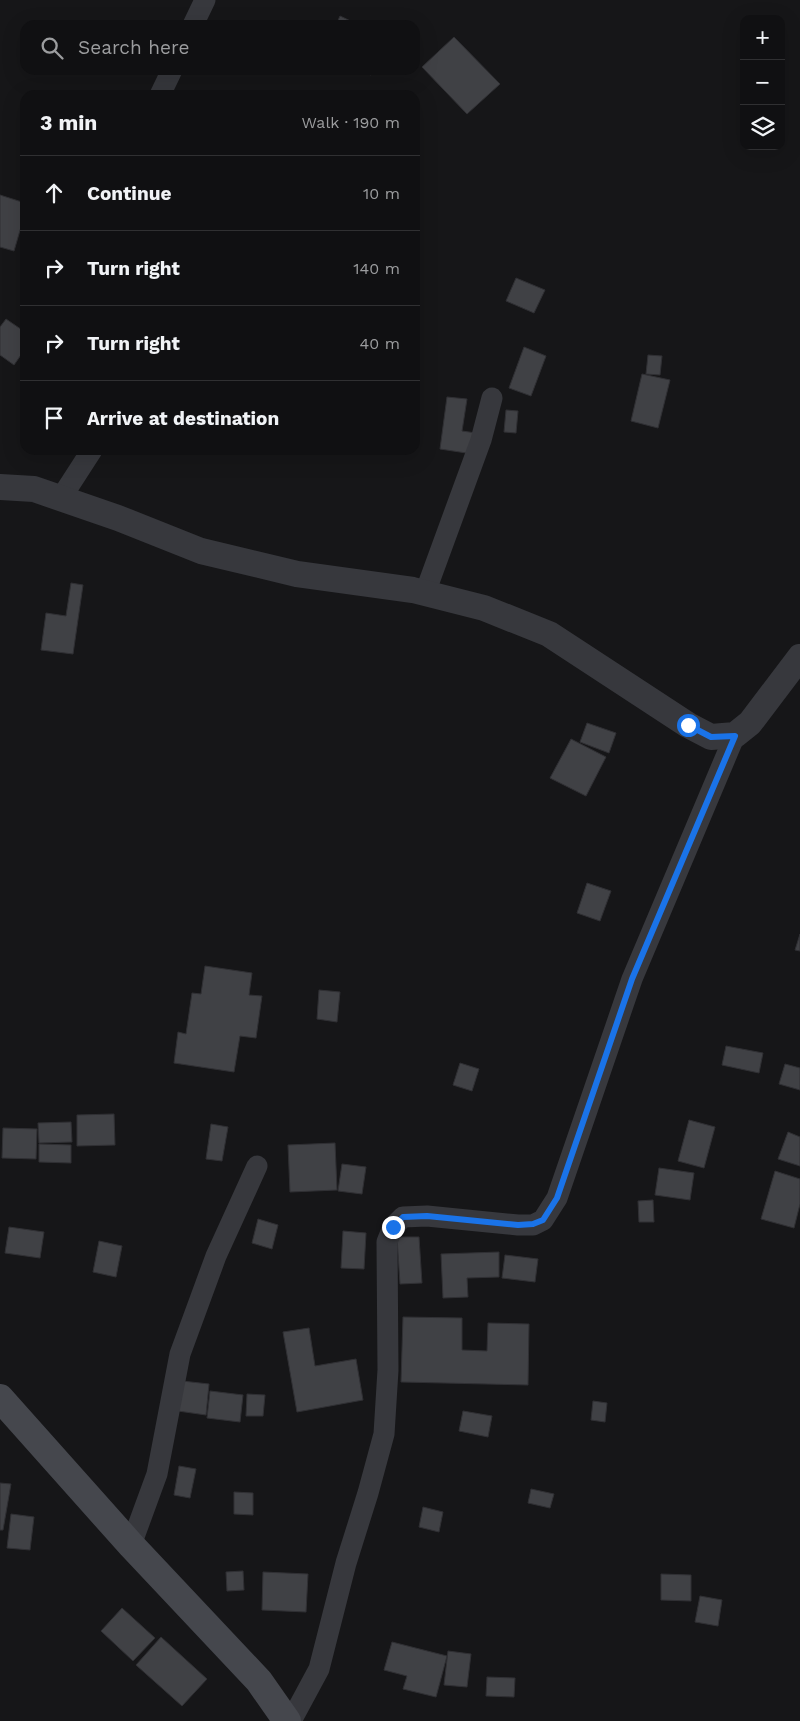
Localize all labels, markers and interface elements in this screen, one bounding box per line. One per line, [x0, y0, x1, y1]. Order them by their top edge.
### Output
map controls [740, 15, 785, 150]
button: + [740, 15, 785, 60]
search box [20, 20, 420, 75]
icon: search [38, 34, 66, 62]
text: Search here [78, 36, 189, 59]
button: − [740, 60, 785, 105]
button: layers [740, 105, 785, 150]
text: 3 min [40, 110, 97, 135]
text: Walk · 190 m [302, 113, 400, 132]
icon: ahead [40, 179, 68, 207]
text: Continue [87, 182, 171, 205]
text: 10 m [363, 184, 400, 203]
icon: right [40, 254, 68, 282]
text: Turn right [87, 257, 180, 280]
text: 140 m [353, 259, 400, 278]
icon: right [40, 329, 68, 357]
text: Turn right [87, 332, 180, 355]
text: 40 m [360, 334, 400, 353]
icon: arrive [40, 404, 68, 432]
text: Arrive at destination [87, 407, 279, 430]
route start [677, 714, 700, 737]
route end [382, 1216, 405, 1239]

